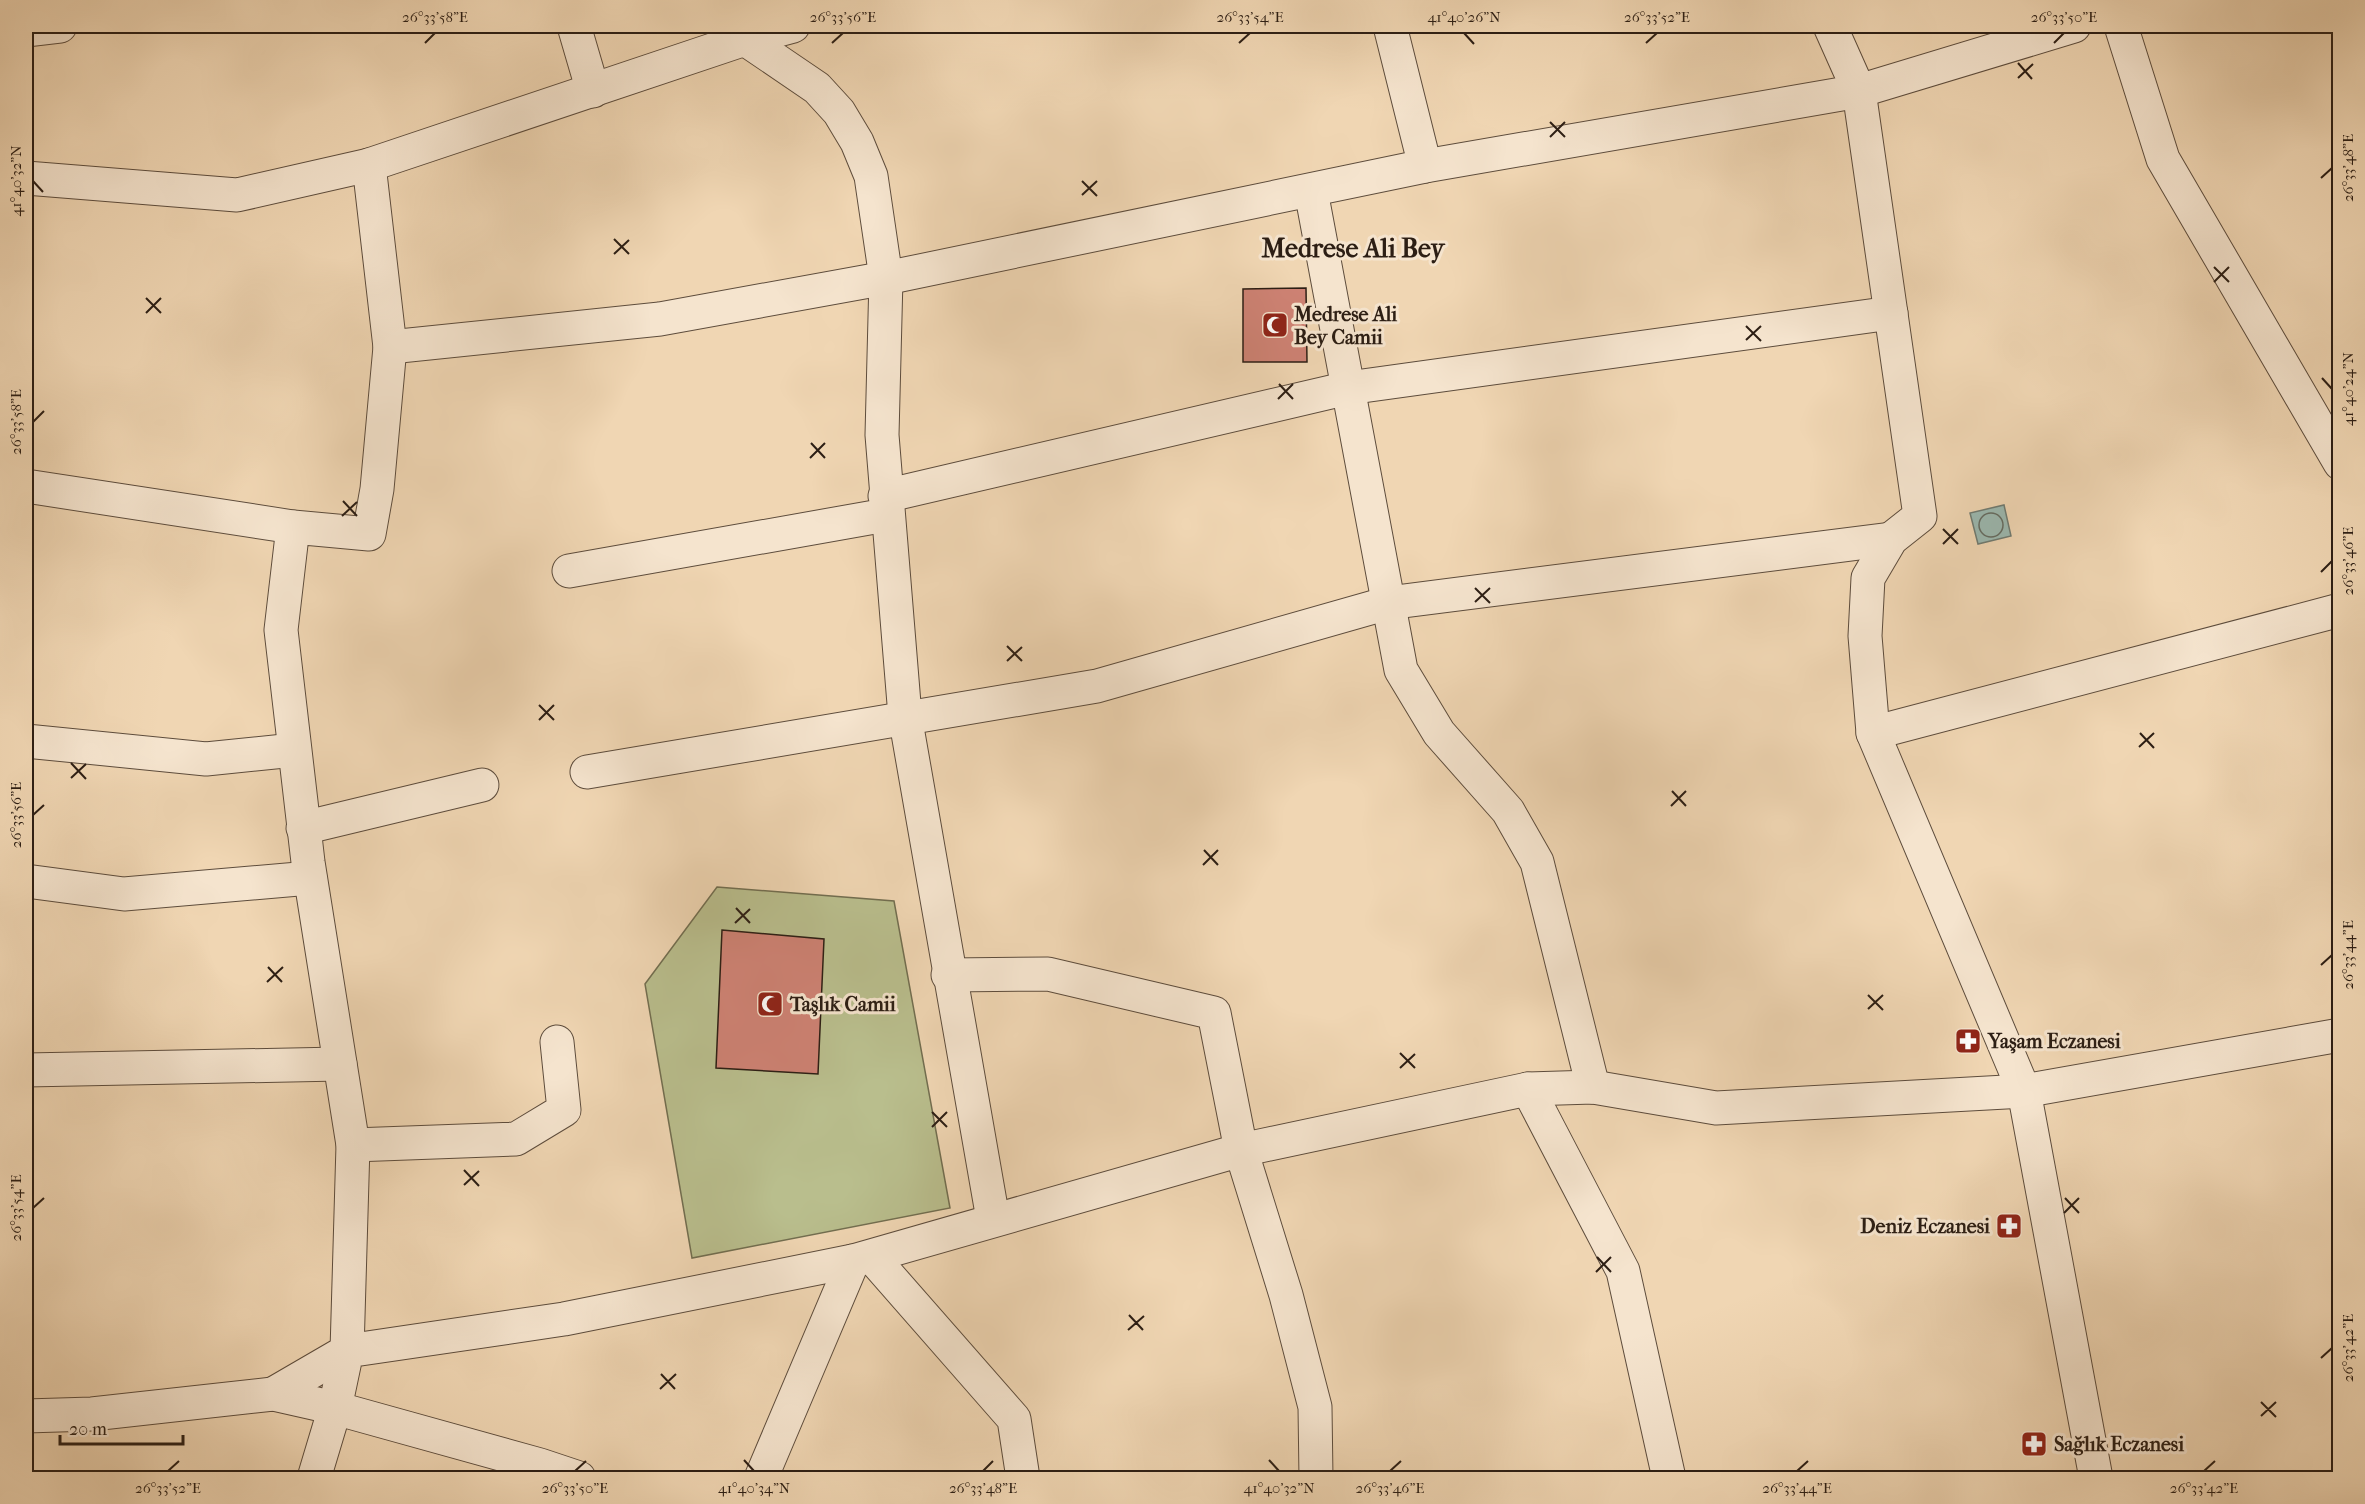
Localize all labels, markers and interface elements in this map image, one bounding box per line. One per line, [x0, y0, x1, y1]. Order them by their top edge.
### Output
text: 26°33'58"E [402, 8, 468, 26]
text: 26°33'56"E [810, 8, 876, 26]
text: 26°33'54"E [1216, 8, 1284, 26]
text: 41°40'26"N [1427, 8, 1501, 26]
text: 26°33'52"E [1624, 8, 1690, 26]
text: 26°33'50"E [2031, 8, 2097, 26]
text: 26°33'48"E [2339, 134, 2357, 202]
text: 41°40'32"N [7, 145, 25, 217]
district label: Medrese Ali Bey [1262, 233, 1447, 264]
place label: Medrese Ali Bey Camii [1293, 303, 1398, 349]
mosque icon: Medrese Ali Bey Camii [1260, 310, 1290, 340]
text: 41°40'24"N [2339, 351, 2357, 426]
text: 26°33'58"E [7, 389, 25, 455]
text: 26°33'46"E [2339, 527, 2357, 595]
text: 26°33'56"E [7, 782, 25, 848]
text: 26°33'44"E [2339, 920, 2357, 990]
mosque icon: Taşlık Camii [755, 989, 785, 1019]
place label: Taşlık Camii [789, 993, 897, 1017]
pharmacy icon: Yaşam Eczanesi [1953, 1026, 1983, 1056]
place label: Yaşam Eczanesi [1987, 1030, 2122, 1054]
text: 26°33'54"E [7, 1174, 25, 1242]
pharmacy icon: Deniz Eczanesi [1994, 1211, 2024, 1241]
place label: Deniz Eczanesi [1860, 1215, 1991, 1238]
text: 26°33'42"E [2339, 1314, 2357, 1382]
scale bar [60, 1408, 183, 1446]
text: 20 m [69, 1419, 107, 1440]
pharmacy icon: Sağlık Eczanesi [2019, 1429, 2049, 1459]
place label: Sağlık Eczanesi [2054, 1433, 2185, 1456]
text: 26°33'52"E [135, 1479, 201, 1497]
text: 26°33'50"E [542, 1479, 608, 1497]
text: 41°40'34"N [718, 1479, 791, 1497]
text: 26°33'48"E [949, 1479, 1017, 1497]
text: 41°40'32"N [1243, 1479, 1315, 1497]
text: 26°33'46"E [1356, 1479, 1424, 1497]
text: 26°33'44"E [1762, 1479, 1832, 1497]
text: 26°33'42"E [2170, 1479, 2238, 1497]

